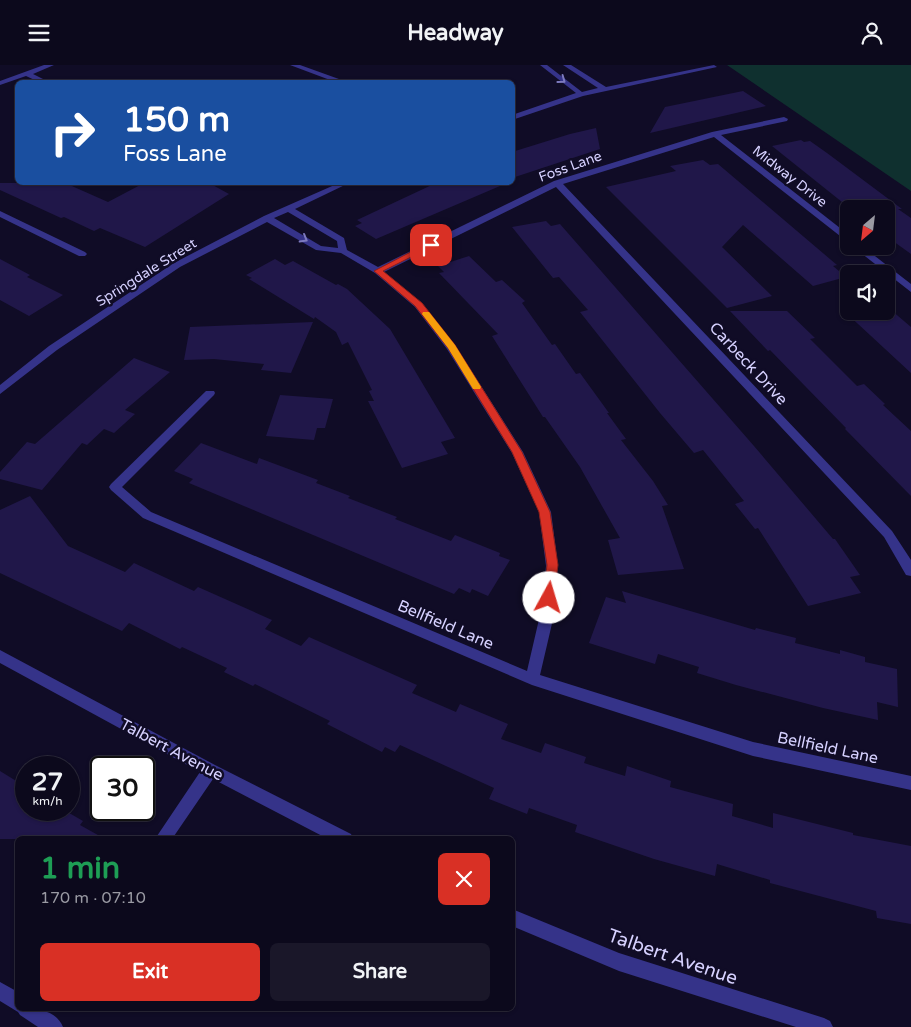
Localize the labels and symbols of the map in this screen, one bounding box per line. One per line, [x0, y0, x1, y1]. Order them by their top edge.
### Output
one-way arrow [556, 74, 566, 83]
street label: Midway Drive [749, 142, 830, 211]
street label: Foss Lane [536, 147, 604, 186]
north arrow [840, 200, 895, 255]
pin [410, 224, 452, 266]
one-way arrow [298, 233, 307, 243]
street label: Springdale Street [93, 234, 200, 310]
street label: Carbeck Drive [705, 318, 792, 409]
position arrow [522, 571, 574, 623]
street label: Bellfield Lane [395, 596, 497, 654]
street label: Talbert Avenue [116, 714, 227, 786]
street label: Bellfield Lane [776, 728, 880, 768]
speed limit sign: 30 [90, 756, 155, 821]
street label: Talbert Avenue [605, 924, 740, 989]

